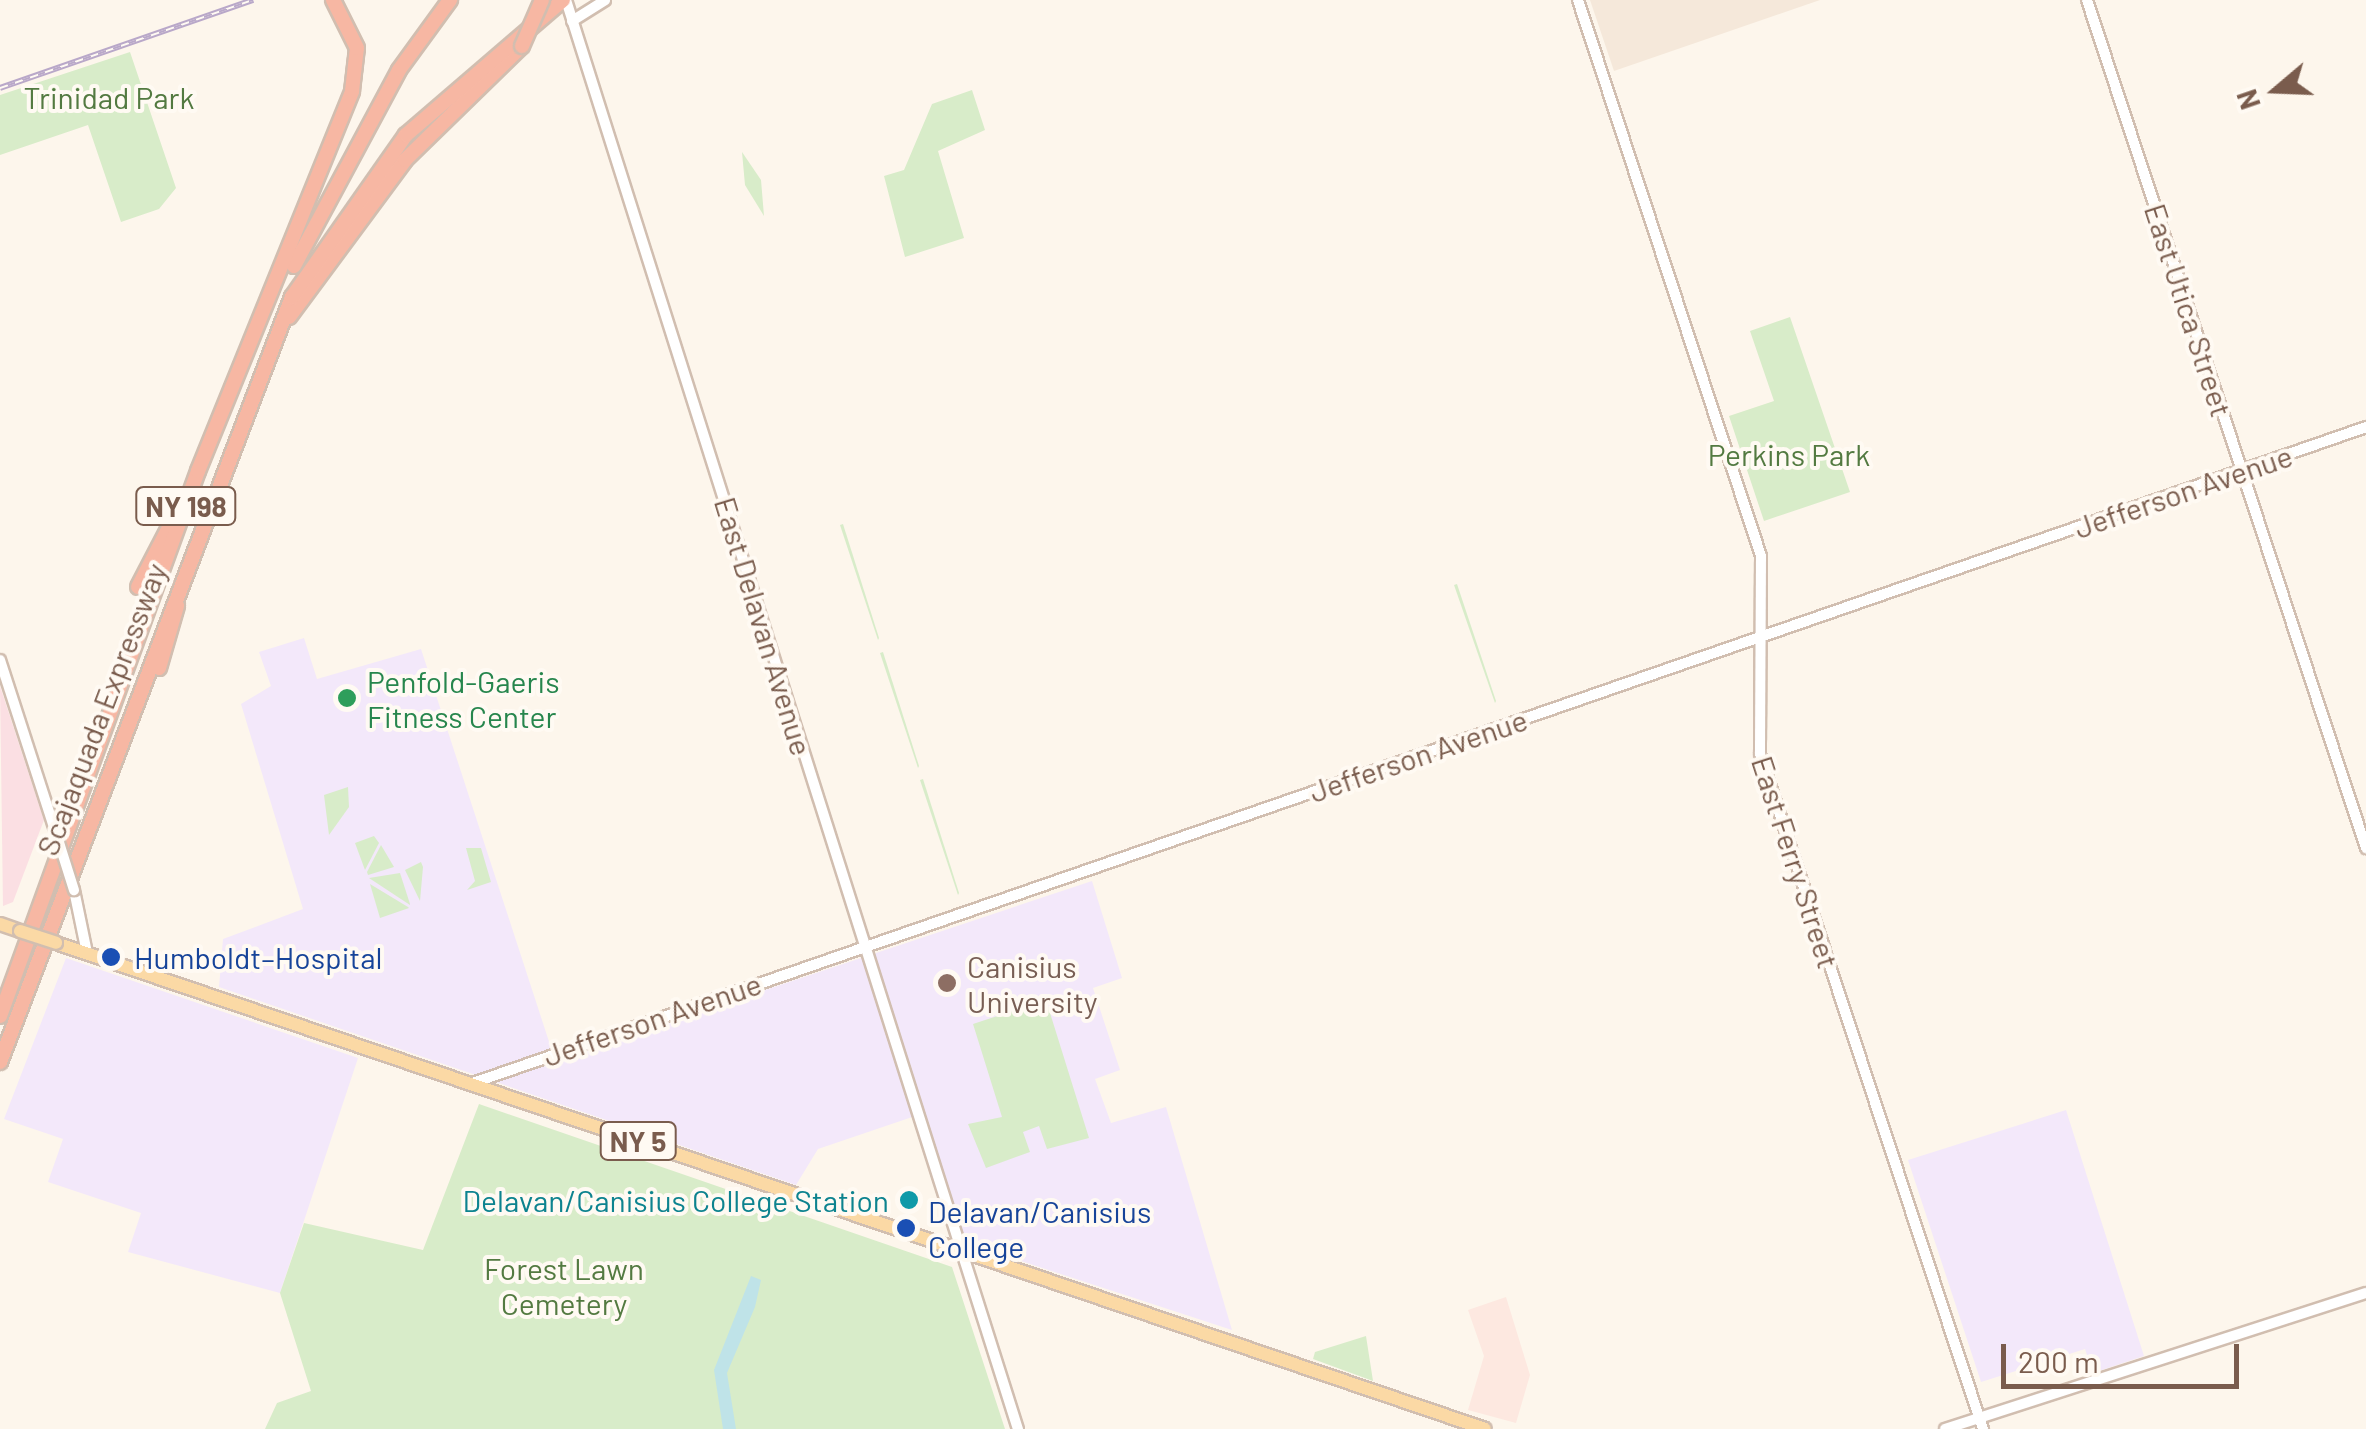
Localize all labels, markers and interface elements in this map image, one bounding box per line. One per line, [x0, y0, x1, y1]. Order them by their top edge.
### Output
north arrow [2226, 40, 2326, 140]
park label: Trinidad Park [24, 79, 194, 115]
text: N [2229, 85, 2267, 114]
street label: East Utica Street [2138, 199, 2240, 421]
park label: Perkins Park [1708, 436, 1870, 472]
street label: Jefferson Avenue [2069, 437, 2297, 545]
road number: NY 198 [134, 483, 238, 529]
street label: East Delavan Avenue [708, 493, 820, 759]
street label: Scajaquada Expressway [29, 558, 173, 860]
place label: Penfold-Gaeris Fitness Center [367, 663, 560, 734]
marker: Penfold-Gaeris Fitness Center [336, 687, 358, 709]
street label: Jefferson Avenue [1304, 701, 1532, 809]
street label: East Ferry Street [1745, 751, 1847, 973]
place label: Humboldt–Hospital [134, 939, 382, 975]
marker: Humboldt–Hospital [98, 944, 124, 970]
place label: Canisius University [967, 948, 1098, 1018]
street label: Jefferson Avenue [538, 965, 766, 1073]
marker: Canisius University [936, 972, 958, 994]
road number: NY 5 [598, 1118, 678, 1164]
place label: Delavan/Canisius College Station [463, 1182, 889, 1218]
marker: Delavan/Canisius College Station [898, 1189, 920, 1211]
place label: Delavan/Canisius College [928, 1193, 1151, 1264]
marker: Delavan/Canisius College [893, 1215, 919, 1241]
park label: Forest Lawn Cemetery [484, 1250, 644, 1320]
scale bar [2006, 1324, 2244, 1386]
text: 200 m [2018, 1343, 2099, 1379]

